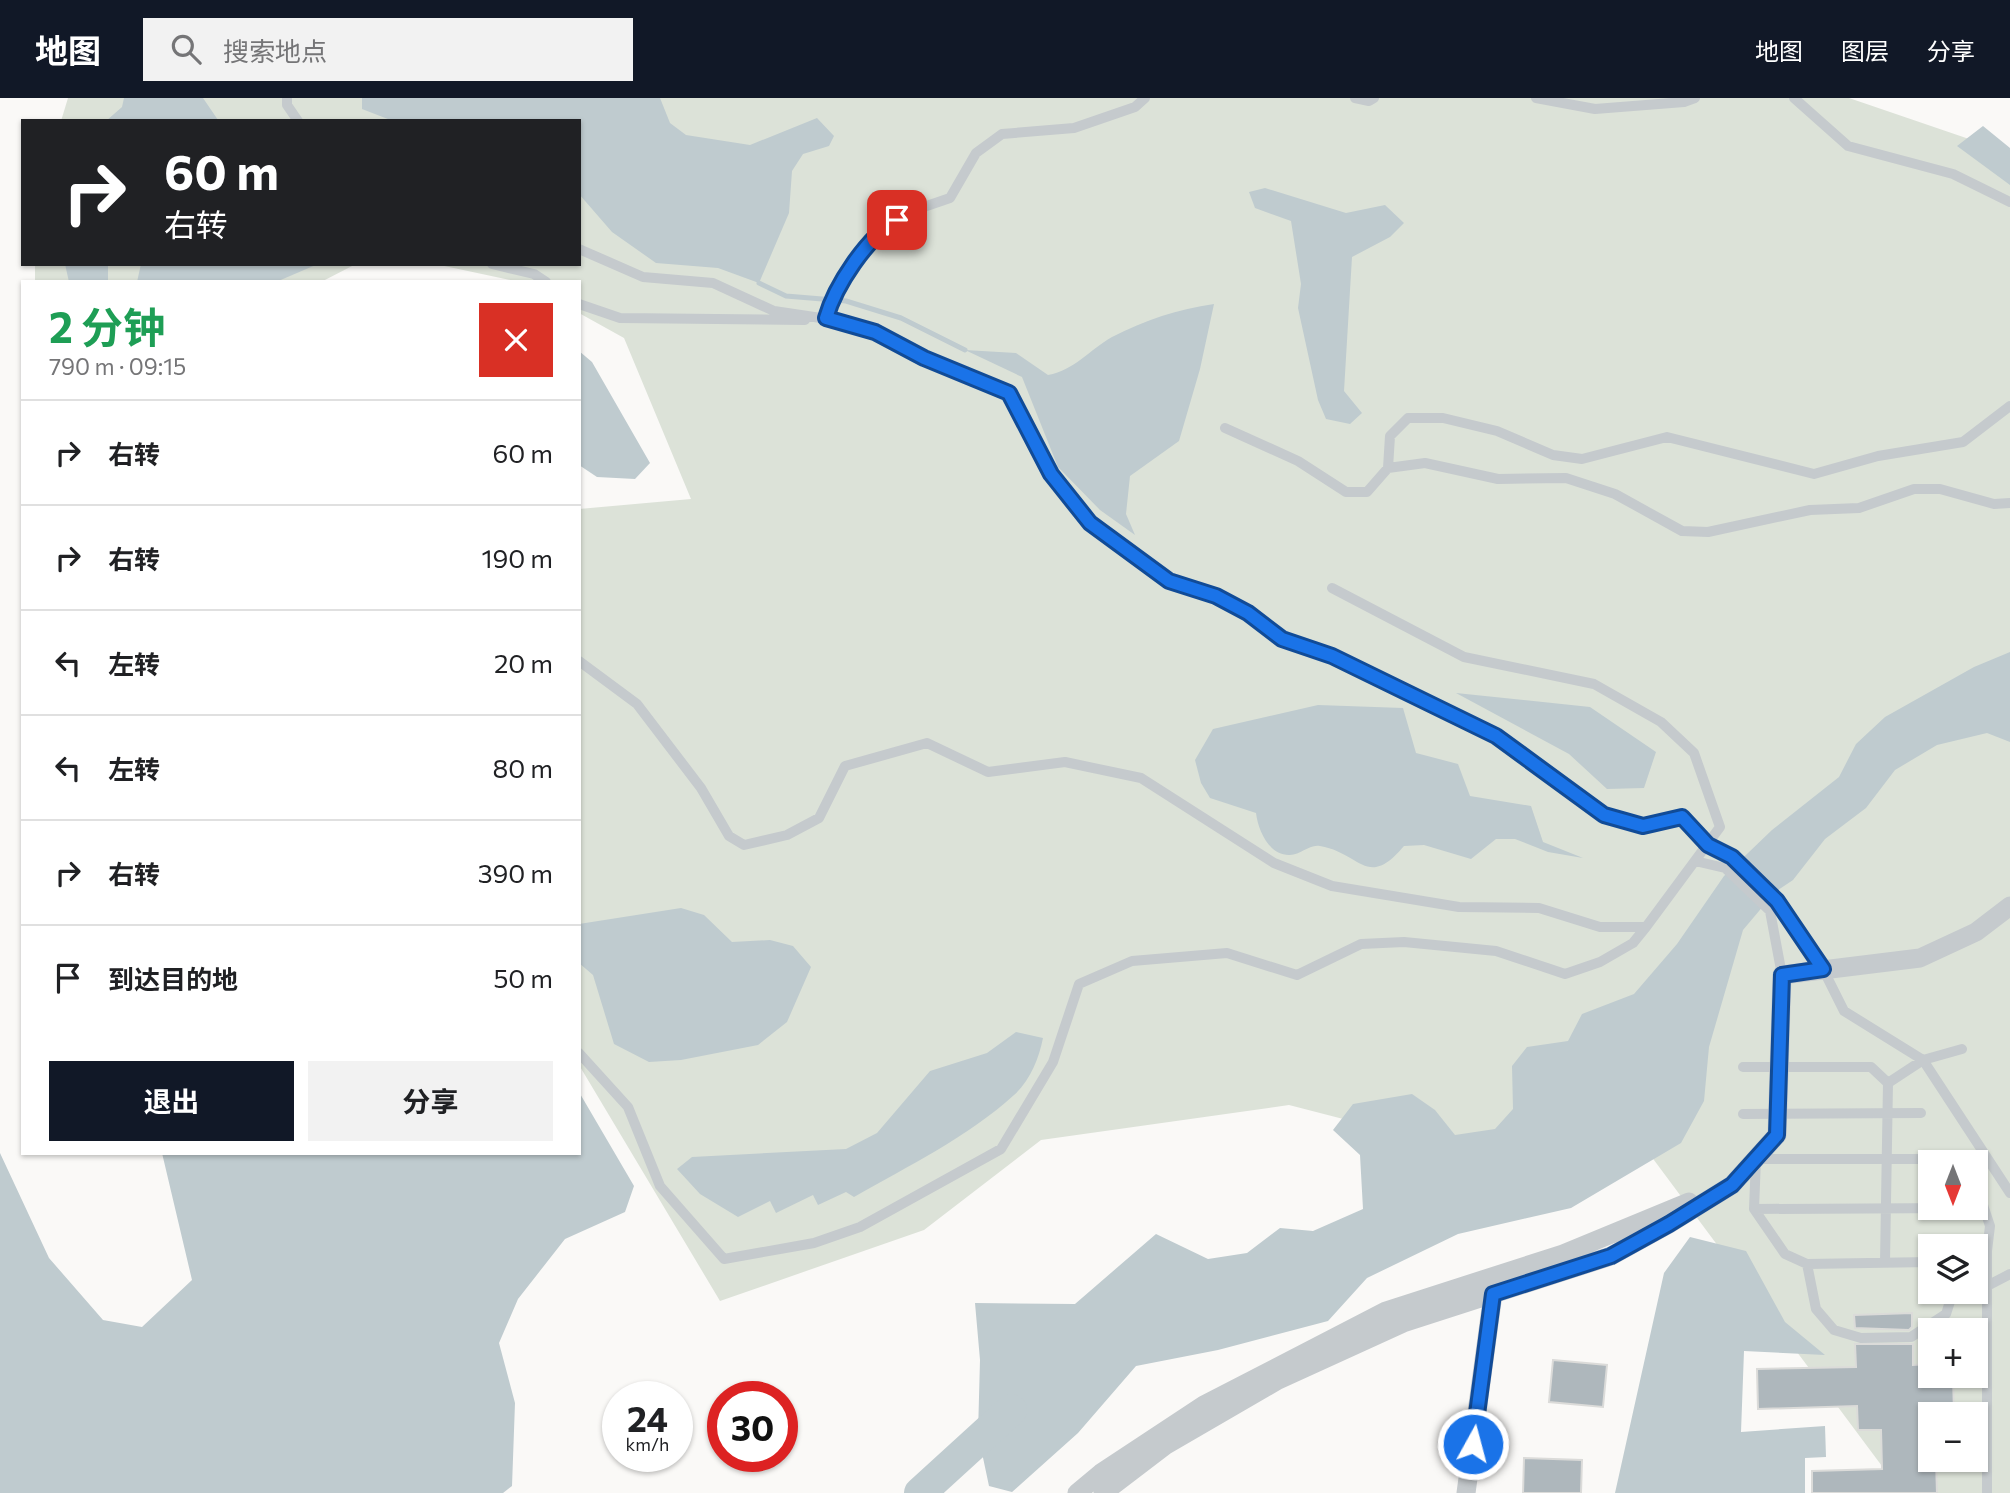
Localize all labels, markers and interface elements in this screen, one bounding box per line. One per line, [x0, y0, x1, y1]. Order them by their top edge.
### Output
search box [143, 18, 633, 81]
text: 地图 [35, 29, 101, 70]
icon: search [167, 30, 205, 68]
text: 搜索地点 [223, 35, 327, 66]
text: 地图 [1755, 36, 1803, 65]
text: 图层 [1841, 36, 1889, 65]
text: 分享 [1927, 36, 1975, 65]
text: 60 m [164, 140, 279, 200]
icon: right [49, 147, 140, 238]
pin [867, 190, 927, 250]
icon: arrive [878, 201, 916, 239]
text: 右转 [164, 204, 228, 244]
text: 2 分钟 [49, 300, 165, 352]
button: close [479, 303, 553, 377]
text: 790 m · 09:15 [49, 352, 186, 380]
icon: right [49, 434, 87, 472]
text: 60 m [493, 437, 553, 468]
text: 右转 [108, 438, 160, 469]
icon: right [49, 539, 87, 577]
text: 190 m [481, 542, 553, 573]
text: 右转 [108, 543, 160, 574]
icon: left [49, 644, 87, 682]
text: 20 m [494, 647, 553, 678]
text: 左转 [108, 648, 160, 679]
icon: left [49, 749, 87, 787]
text: 80 m [493, 752, 553, 783]
text: 左转 [108, 753, 160, 784]
icon: right [49, 854, 87, 892]
text: 390 m [478, 857, 553, 888]
text: 右转 [108, 858, 160, 889]
icon: arrive [49, 959, 87, 997]
text: 50 m [493, 962, 553, 993]
text: 到达目的地 [108, 963, 238, 994]
button: 退出 [49, 1061, 294, 1141]
button: 分享 [308, 1061, 553, 1141]
north arrow [1918, 1150, 1988, 1220]
map controls [1918, 1150, 1988, 1472]
button: layers [1918, 1234, 1988, 1304]
button: + [1918, 1318, 1988, 1388]
speed limit sign: 30 [707, 1381, 798, 1472]
text: 24 [627, 1396, 668, 1439]
button: − [1918, 1402, 1988, 1472]
position arrow [1436, 1407, 1510, 1481]
text: km/h [626, 1433, 669, 1455]

